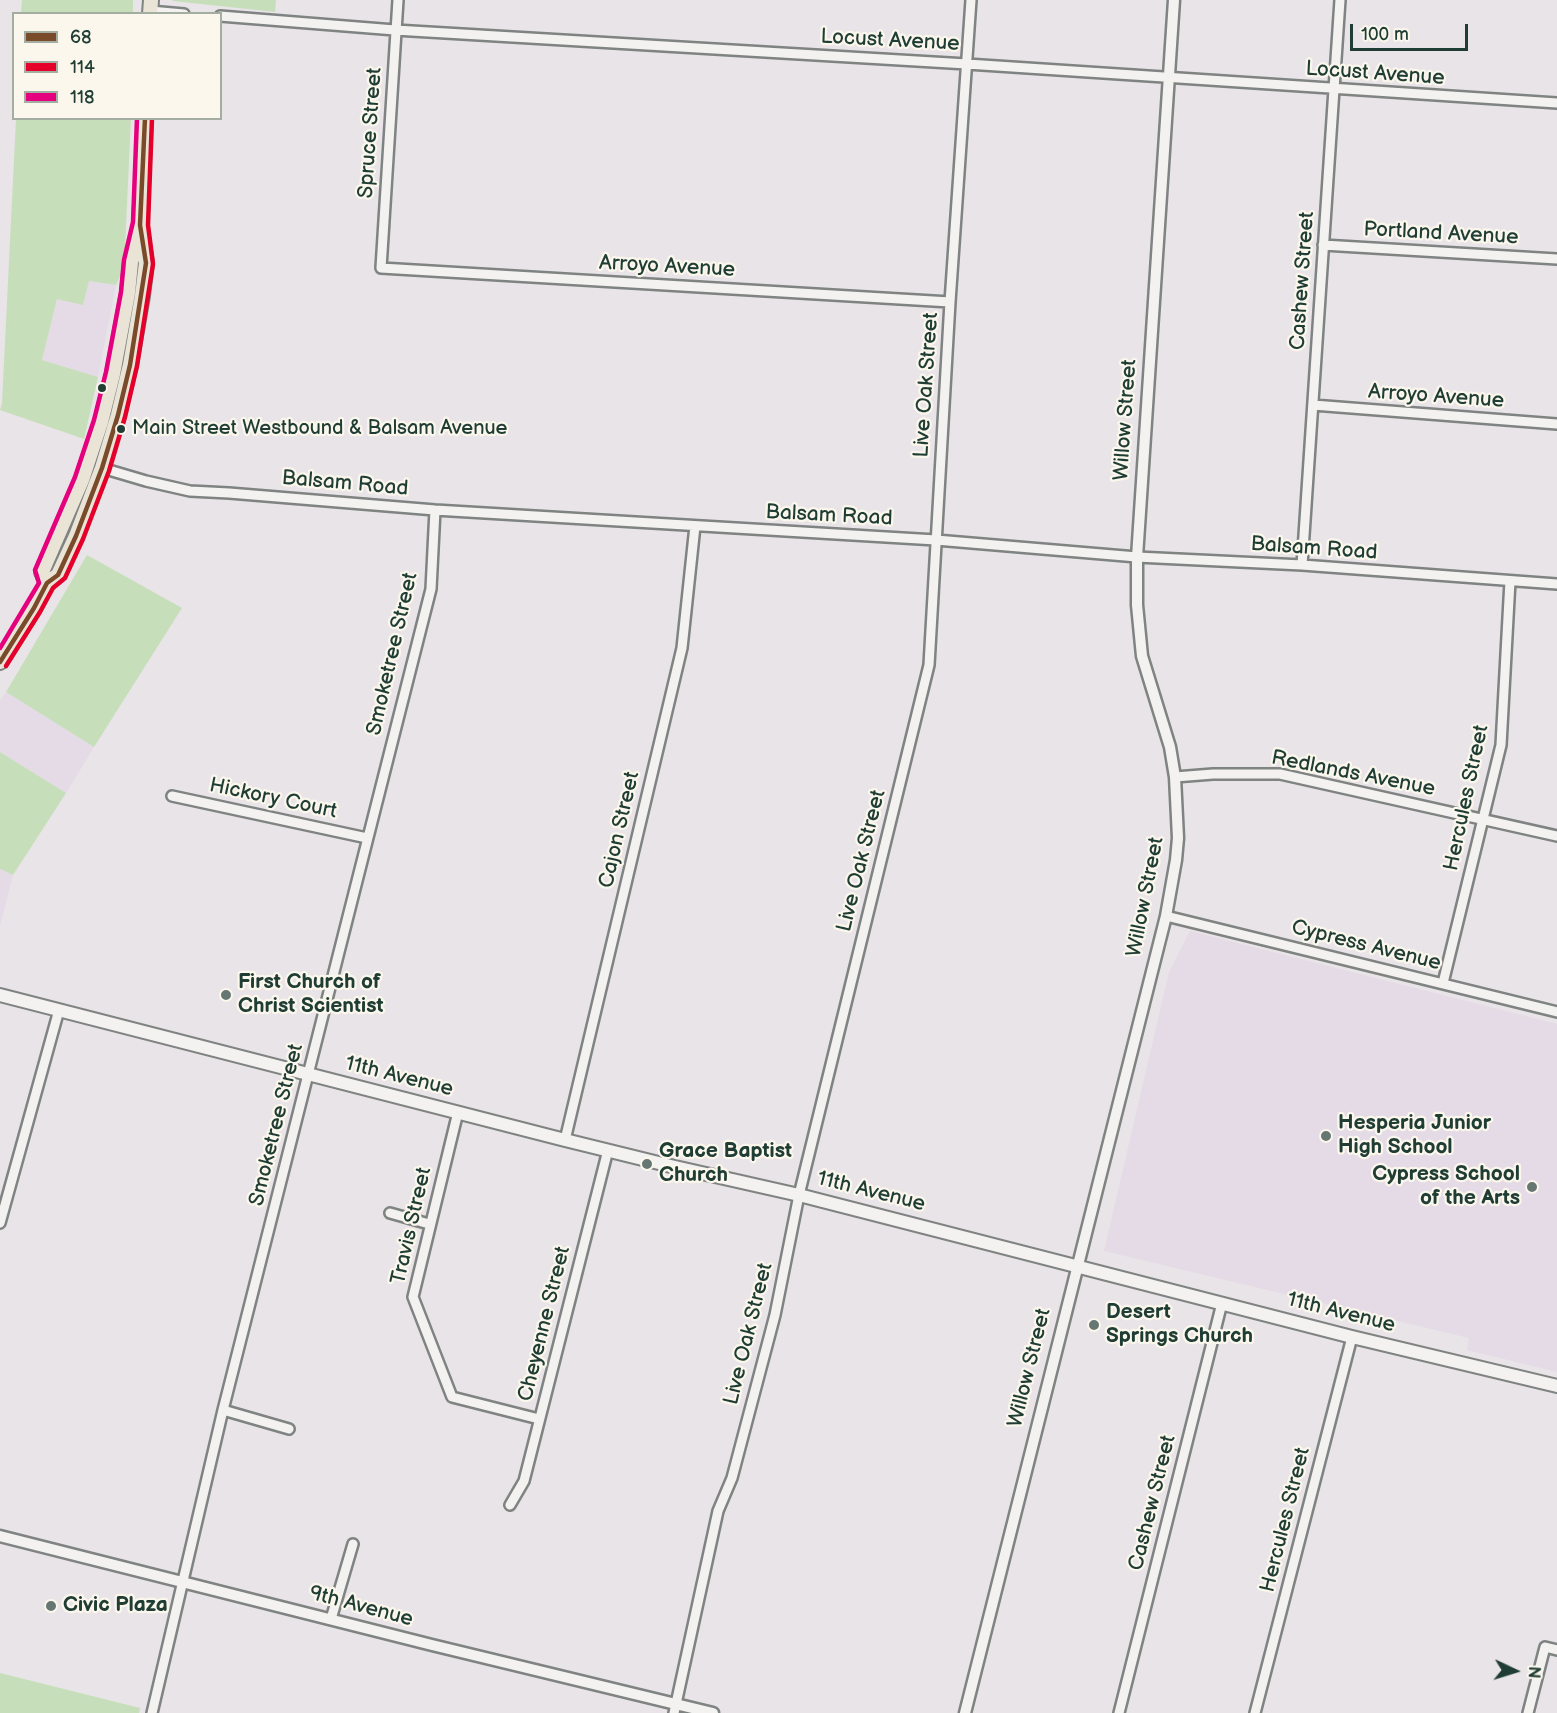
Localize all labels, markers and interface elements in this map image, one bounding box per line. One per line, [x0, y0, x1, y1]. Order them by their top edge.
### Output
legend [12, 12, 222, 120]
scale bar [1353, 12, 1472, 50]
text: 100 m [1361, 24, 1409, 45]
street label: Locust Avenue [820, 25, 960, 57]
text: 68 [70, 27, 92, 48]
text: 114 [70, 57, 95, 78]
street label: Locust Avenue [1305, 57, 1445, 91]
street label: Spruce Street [354, 67, 388, 199]
text: 118 [70, 87, 94, 108]
street label: Cashew Street [1286, 211, 1320, 351]
street label: Portland Avenue [1363, 217, 1519, 251]
street label: Arroyo Avenue [598, 251, 736, 283]
street label: Live Oak Street [909, 312, 945, 458]
street label: Willow Street [1109, 359, 1143, 481]
street label: Arroyo Avenue [1367, 380, 1505, 414]
unlabelled marker [96, 382, 108, 394]
place label: Main Street Westbound & Balsam Avenue [132, 417, 507, 441]
marker: Main Street Westbound & Balsam Avenue [115, 423, 127, 435]
street label: Balsam Road [281, 466, 409, 502]
street label: Balsam Road [765, 500, 893, 532]
street label: Balsam Road [1250, 532, 1378, 566]
street label: Smoketree Street [362, 570, 424, 738]
street label: Hercules Street [1439, 723, 1495, 873]
street label: Redlands Avenue [1269, 746, 1437, 802]
street label: Cajon Street [594, 769, 646, 891]
street label: Hickory Court [207, 773, 339, 825]
street label: Live Oak Street [832, 787, 892, 935]
street label: Willow Street [1122, 835, 1170, 959]
street label: Cypress Avenue [1289, 915, 1443, 977]
place label: First Church of Christ Scientist [238, 970, 384, 1020]
marker: First Church of Christ Scientist [219, 988, 233, 1002]
street label: Smoketree Street [245, 1041, 309, 1209]
street label: 11th Avenue [342, 1051, 456, 1103]
place label: Hesperia Junior High School [1338, 1111, 1491, 1161]
marker: Hesperia Junior High School [1319, 1129, 1333, 1143]
place label: Grace Baptist Church [659, 1139, 792, 1189]
marker: Grace Baptist Church [640, 1157, 654, 1171]
place label: Cypress School of the Arts [1372, 1162, 1520, 1212]
street label: Travis Street [386, 1165, 438, 1287]
street label: 11th Avenue [814, 1166, 928, 1218]
marker: Cypress School of the Arts [1525, 1180, 1539, 1194]
street label: Cheyenne Street [514, 1244, 576, 1404]
street label: Live Oak Street [719, 1260, 779, 1408]
street label: 11th Avenue [1284, 1287, 1398, 1339]
place label: Desert Springs Church [1106, 1300, 1253, 1350]
street label: Willow Street [1003, 1306, 1057, 1430]
marker: Desert Springs Church [1087, 1318, 1101, 1332]
street label: Cashew Street [1124, 1433, 1182, 1573]
street label: Hercules Street [1256, 1445, 1316, 1595]
street label: 9th Avenue [306, 1581, 416, 1633]
place label: Civic Plaza [63, 1593, 168, 1619]
marker: Civic Plaza [44, 1599, 58, 1613]
north arrow [1485, 1641, 1545, 1701]
text: N [1524, 1666, 1543, 1679]

